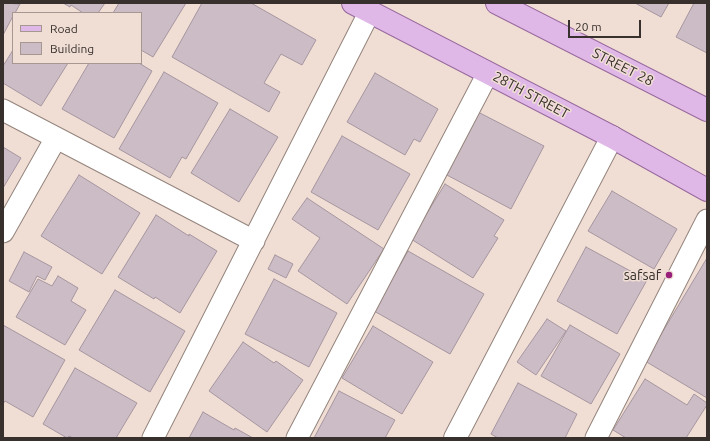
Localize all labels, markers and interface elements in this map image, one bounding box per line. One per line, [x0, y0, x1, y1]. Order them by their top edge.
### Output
legend [12, 12, 142, 64]
scale bar [570, 12, 643, 38]
text: 20 m [575, 20, 602, 33]
text: Road [50, 22, 78, 35]
text: Building [50, 42, 94, 55]
street label: STREET 28 [590, 44, 656, 90]
street label: 28TH STREET [490, 68, 572, 122]
place label: safsaf [624, 267, 661, 283]
marker: safsaf [664, 270, 674, 280]

